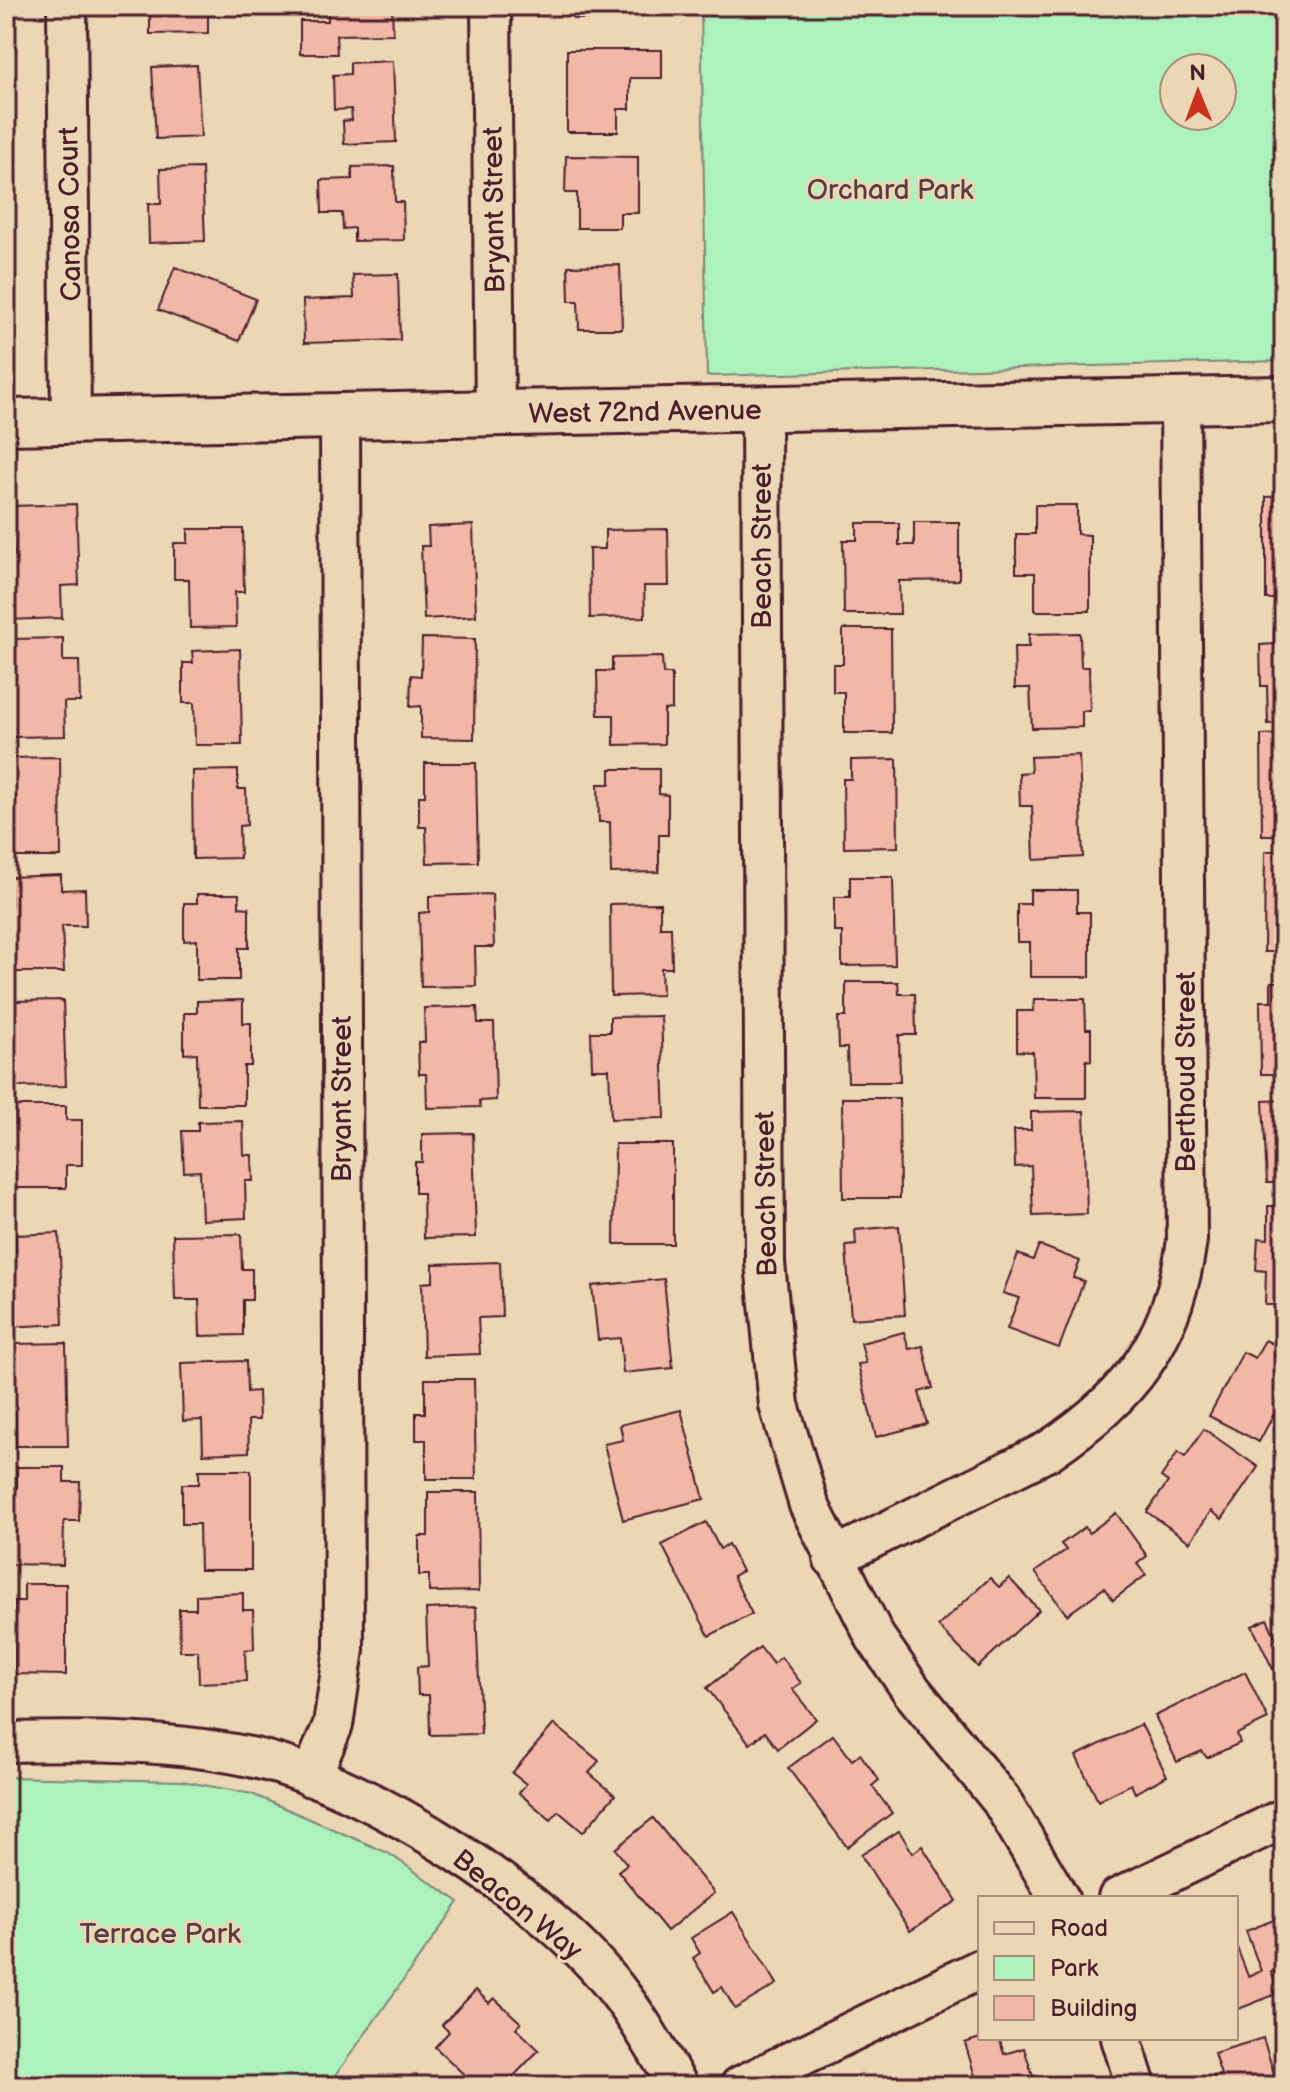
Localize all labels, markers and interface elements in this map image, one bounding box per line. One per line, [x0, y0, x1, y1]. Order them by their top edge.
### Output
north arrow [1158, 52, 1238, 132]
text: N [1189, 60, 1206, 87]
street label: Canosa Court [52, 126, 89, 302]
street label: Bryant Street [477, 126, 512, 294]
park label: Orchard Park [807, 174, 973, 207]
street label: West 72nd Avenue [528, 394, 762, 431]
street label: Beach Street [746, 463, 779, 629]
street label: Berthoud Street [1170, 971, 1203, 1173]
street label: Bryant Street [326, 1015, 359, 1182]
street label: Beach Street [749, 1110, 784, 1277]
street label: Beacon Way [446, 1843, 589, 1968]
legend [978, 1896, 1238, 2040]
text: Road [1050, 1914, 1108, 1943]
park label: Terrace Park [79, 1918, 241, 1951]
text: Park [1050, 1954, 1098, 1983]
text: Building [1050, 1994, 1137, 2023]

